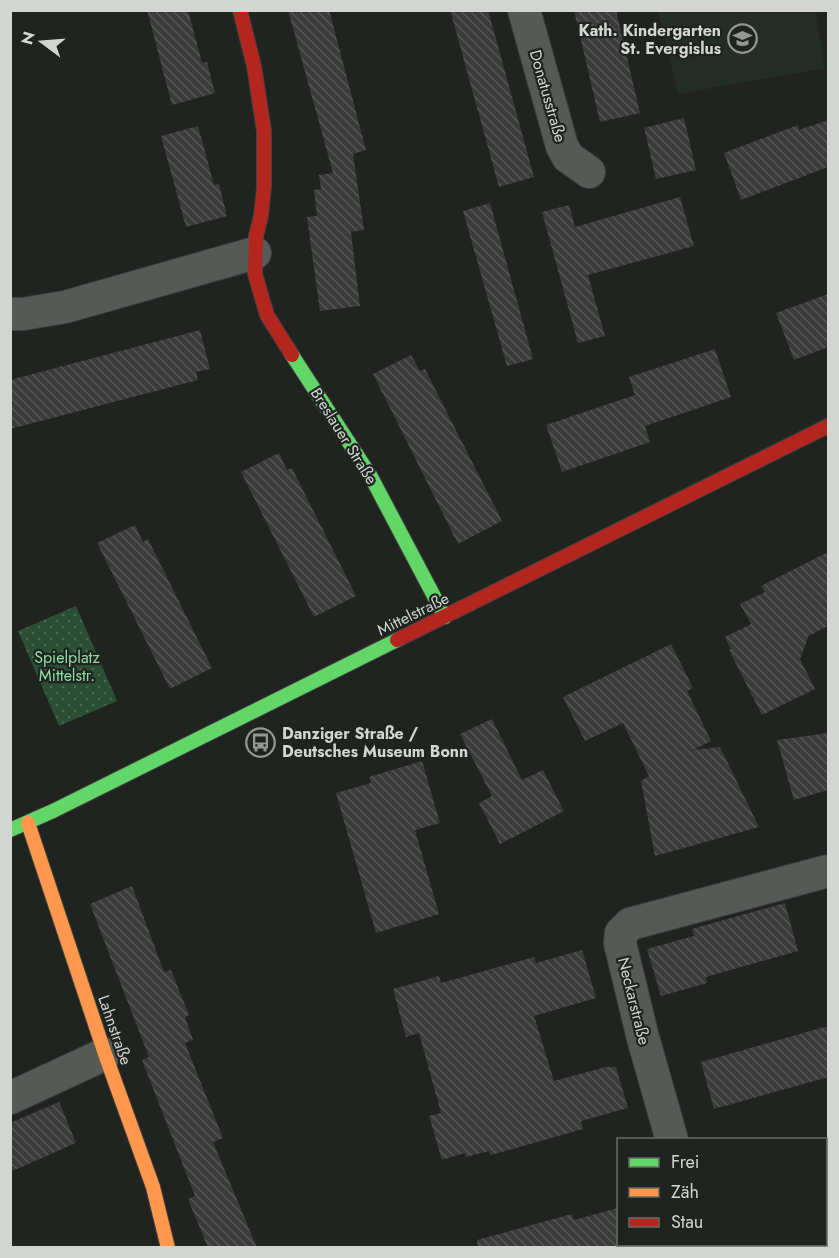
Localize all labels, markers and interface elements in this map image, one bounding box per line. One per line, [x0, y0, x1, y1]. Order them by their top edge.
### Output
north arrow [12, 12, 72, 72]
place label: Kath. Kindergarten St. Evergislus [578, 19, 721, 60]
school or university icon: Kath. Kindergarten St. Evergislus [726, 23, 758, 55]
text: N [15, 29, 41, 47]
street label: Donatusstraße [524, 47, 572, 145]
street label: Breslauer Straße [305, 383, 383, 489]
street label: Mittelstraße [373, 587, 453, 641]
park label: Spielplatz Mittelstr. [34, 646, 100, 687]
place label: Danziger Straße / Deutsches Museum Bonn [282, 722, 468, 763]
bus stop icon: Danziger Straße / Deutsches Museum Bonn [245, 726, 277, 758]
street label: Neckarstraße [612, 955, 656, 1047]
street label: Lahnstraße [92, 992, 138, 1068]
legend [617, 1138, 827, 1246]
text: Frei [671, 1149, 700, 1175]
text: Zäh [671, 1179, 699, 1205]
text: Stau [671, 1209, 703, 1235]

